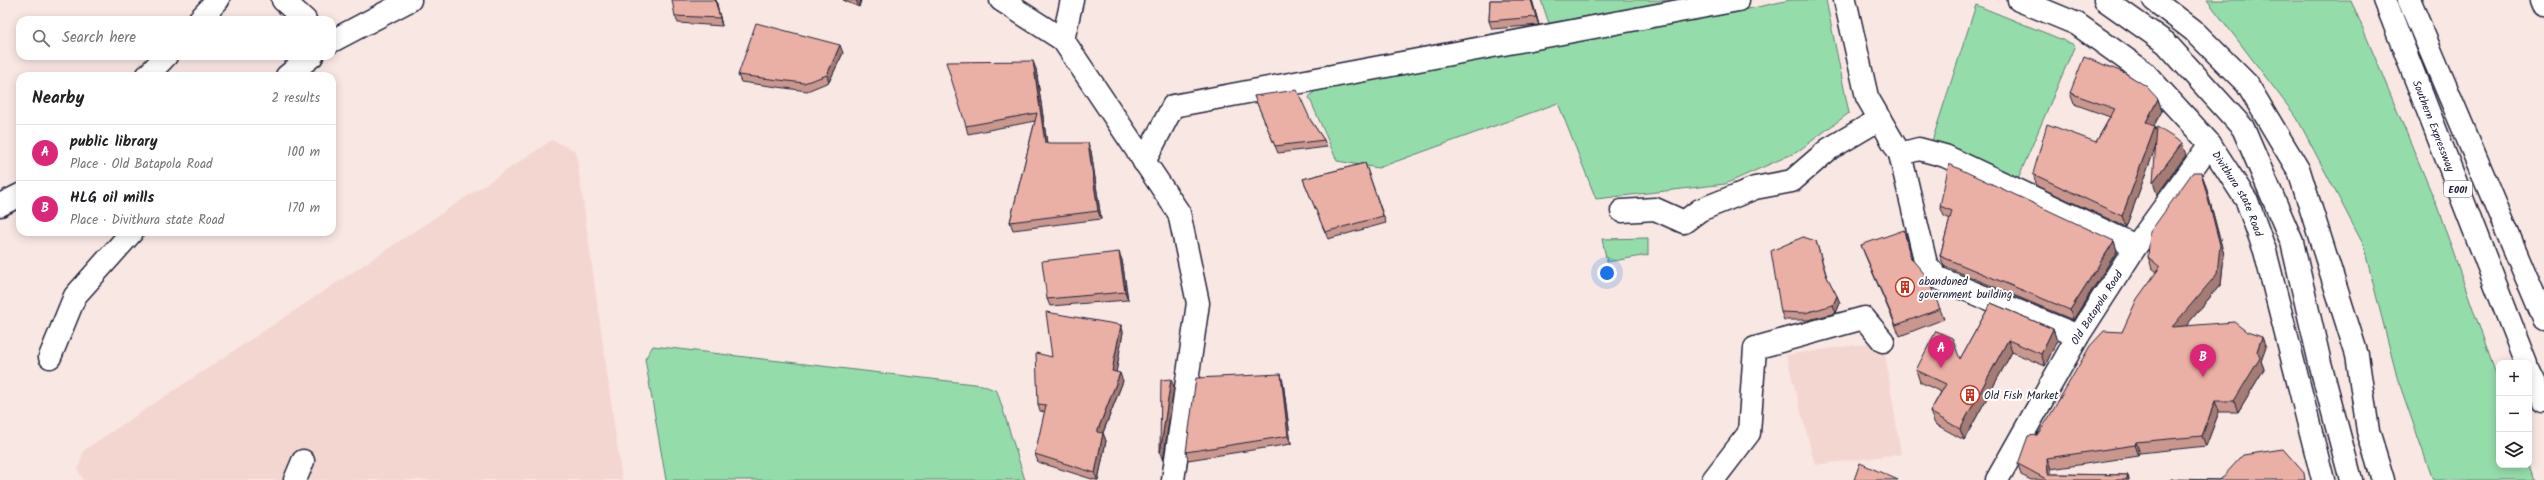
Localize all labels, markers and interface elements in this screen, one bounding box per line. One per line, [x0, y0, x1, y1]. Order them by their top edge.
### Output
search box [16, 16, 336, 60]
text: Search here [62, 26, 136, 50]
icon: search [30, 27, 52, 49]
street label: Southern Expressway [2407, 78, 2459, 176]
text: Nearby [32, 85, 84, 112]
text: 2 results [272, 88, 320, 109]
text: public library [70, 130, 158, 154]
text: A [41, 142, 49, 163]
text: 100 m [287, 142, 320, 163]
street label: Divithura state Road [2207, 147, 2267, 240]
text: Place · Old Batapola Road [70, 154, 213, 175]
road number: E001 [2444, 181, 2472, 197]
text: HLG oil mills [70, 186, 154, 210]
text: B [41, 198, 49, 219]
text: 170 m [288, 198, 320, 219]
text: Place · Divithura state Road [70, 210, 224, 231]
your location [1597, 263, 1617, 283]
street label: Old Batapola Road [2067, 267, 2128, 349]
place label: abandoned government building [1918, 273, 2012, 304]
building icon: abandoned government building [1894, 276, 1916, 298]
pin: A [1928, 335, 1954, 368]
pin: B [2190, 344, 2216, 377]
map controls [2496, 360, 2532, 468]
button: + [2496, 360, 2532, 396]
building icon: Old Fish Market [1959, 384, 1981, 406]
place label: Old Fish Market [1984, 387, 2059, 405]
button: − [2496, 396, 2532, 432]
button: layers [2496, 432, 2532, 468]

